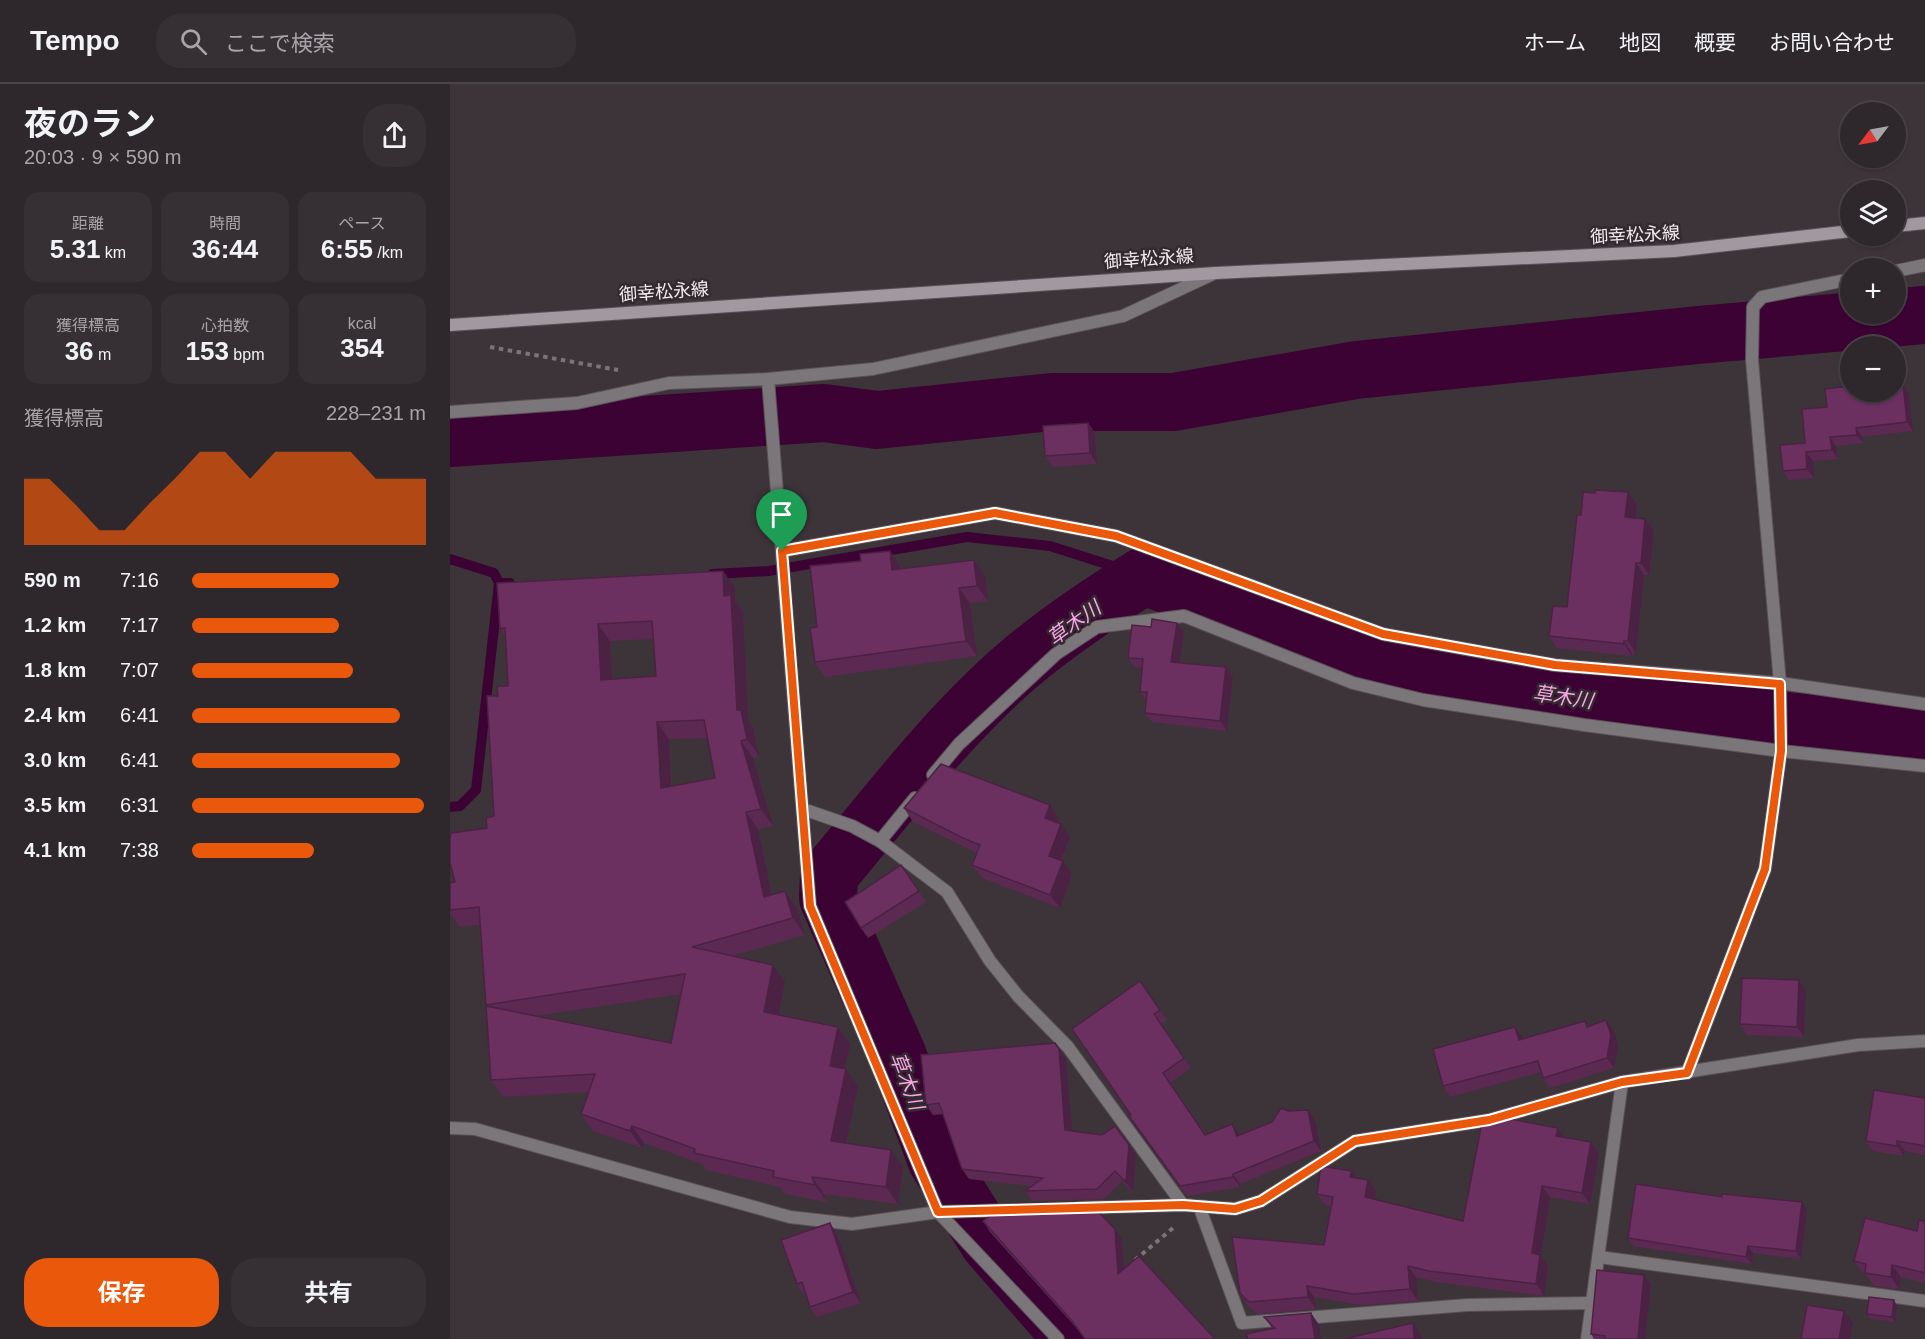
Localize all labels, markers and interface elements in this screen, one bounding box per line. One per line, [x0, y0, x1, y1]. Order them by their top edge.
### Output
search box [156, 14, 576, 68]
text: Tempo [30, 25, 120, 56]
icon: search [177, 25, 210, 58]
text: ここで検索 [225, 31, 335, 56]
text: ホーム [1524, 31, 1586, 54]
text: 地図 [1619, 31, 1661, 54]
text: 概要 [1694, 31, 1736, 54]
text: お問い合わせ [1769, 31, 1895, 54]
north arrow [1840, 102, 1906, 168]
map controls [1840, 102, 1906, 402]
button: share [363, 104, 426, 167]
text: 夜のラン [24, 105, 156, 142]
text: 20:03 · 9 × 590 m [24, 146, 181, 168]
button: layers [1840, 180, 1906, 246]
text: 距離 [72, 215, 104, 232]
text: 時間 [209, 215, 241, 232]
text: ペース [338, 215, 386, 232]
street label: 御幸松永線 [1590, 223, 1680, 247]
text: 5.31 [50, 234, 100, 264]
text: 36:44 [192, 234, 258, 264]
text: 6:55 [321, 234, 373, 264]
text: km [100, 244, 126, 261]
text: /km [373, 244, 403, 261]
street label: 御幸松永線 [1103, 246, 1195, 272]
button: + [1840, 258, 1906, 324]
street label: 御幸松永線 [618, 279, 710, 305]
text: kcal [348, 315, 376, 332]
text: 獲得標高 [56, 317, 120, 334]
text: 心拍数 [201, 317, 249, 334]
text: 354 [340, 333, 384, 363]
text: 36 [65, 336, 94, 366]
text: 153 [186, 336, 229, 366]
button: − [1840, 336, 1906, 402]
text: m [94, 346, 111, 363]
text: bpm [229, 346, 264, 363]
text: 228–231 m [326, 402, 426, 424]
text: 獲得標高 [24, 407, 104, 429]
pin [756, 489, 807, 551]
icon: arrive [765, 498, 798, 531]
text: 590 m [24, 569, 81, 591]
text: 7:16 [120, 569, 159, 591]
water label: 草木川 [1043, 595, 1106, 650]
text: 1.2 km [24, 614, 86, 636]
text: 7:17 [120, 614, 159, 636]
text: 1.8 km [24, 659, 86, 681]
text: 7:07 [120, 659, 159, 681]
water label: 草木川 [1532, 682, 1596, 712]
text: 2.4 km [24, 704, 86, 726]
text: 6:41 [120, 704, 159, 726]
text: 3.0 km [24, 749, 86, 771]
text: 6:41 [120, 749, 159, 771]
text: 3.5 km [24, 794, 86, 816]
text: 6:31 [120, 794, 159, 816]
text: 4.1 km [24, 839, 86, 861]
text: 7:38 [120, 839, 159, 861]
water label: 草木川 [886, 1049, 929, 1115]
button: 保存 [24, 1258, 219, 1327]
button: 共有 [231, 1258, 426, 1327]

